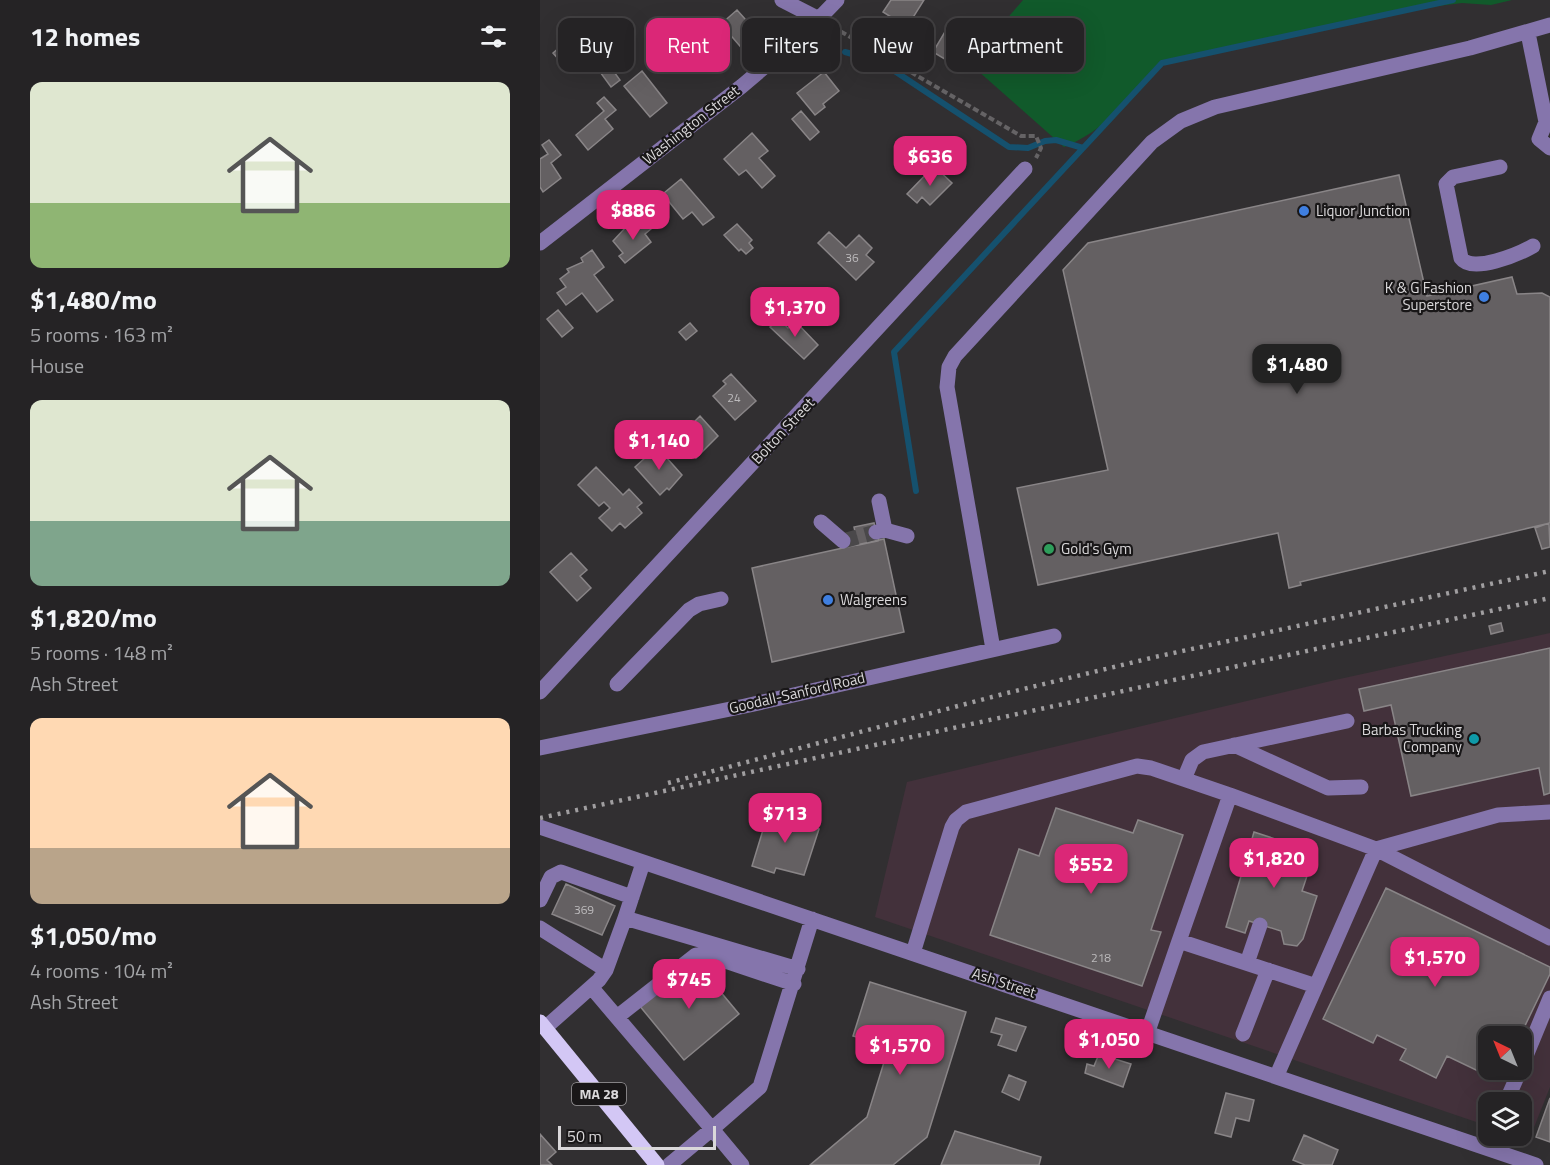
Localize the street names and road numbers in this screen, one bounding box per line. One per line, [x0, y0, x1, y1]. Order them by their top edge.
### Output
street label: Washington Street [637, 79, 745, 170]
street label: Bolton Street [746, 392, 820, 469]
street label: Goodall-Sanford Road [727, 666, 867, 719]
street label: Ash Street [969, 961, 1040, 1004]
road number: MA 28 [572, 1083, 626, 1105]

